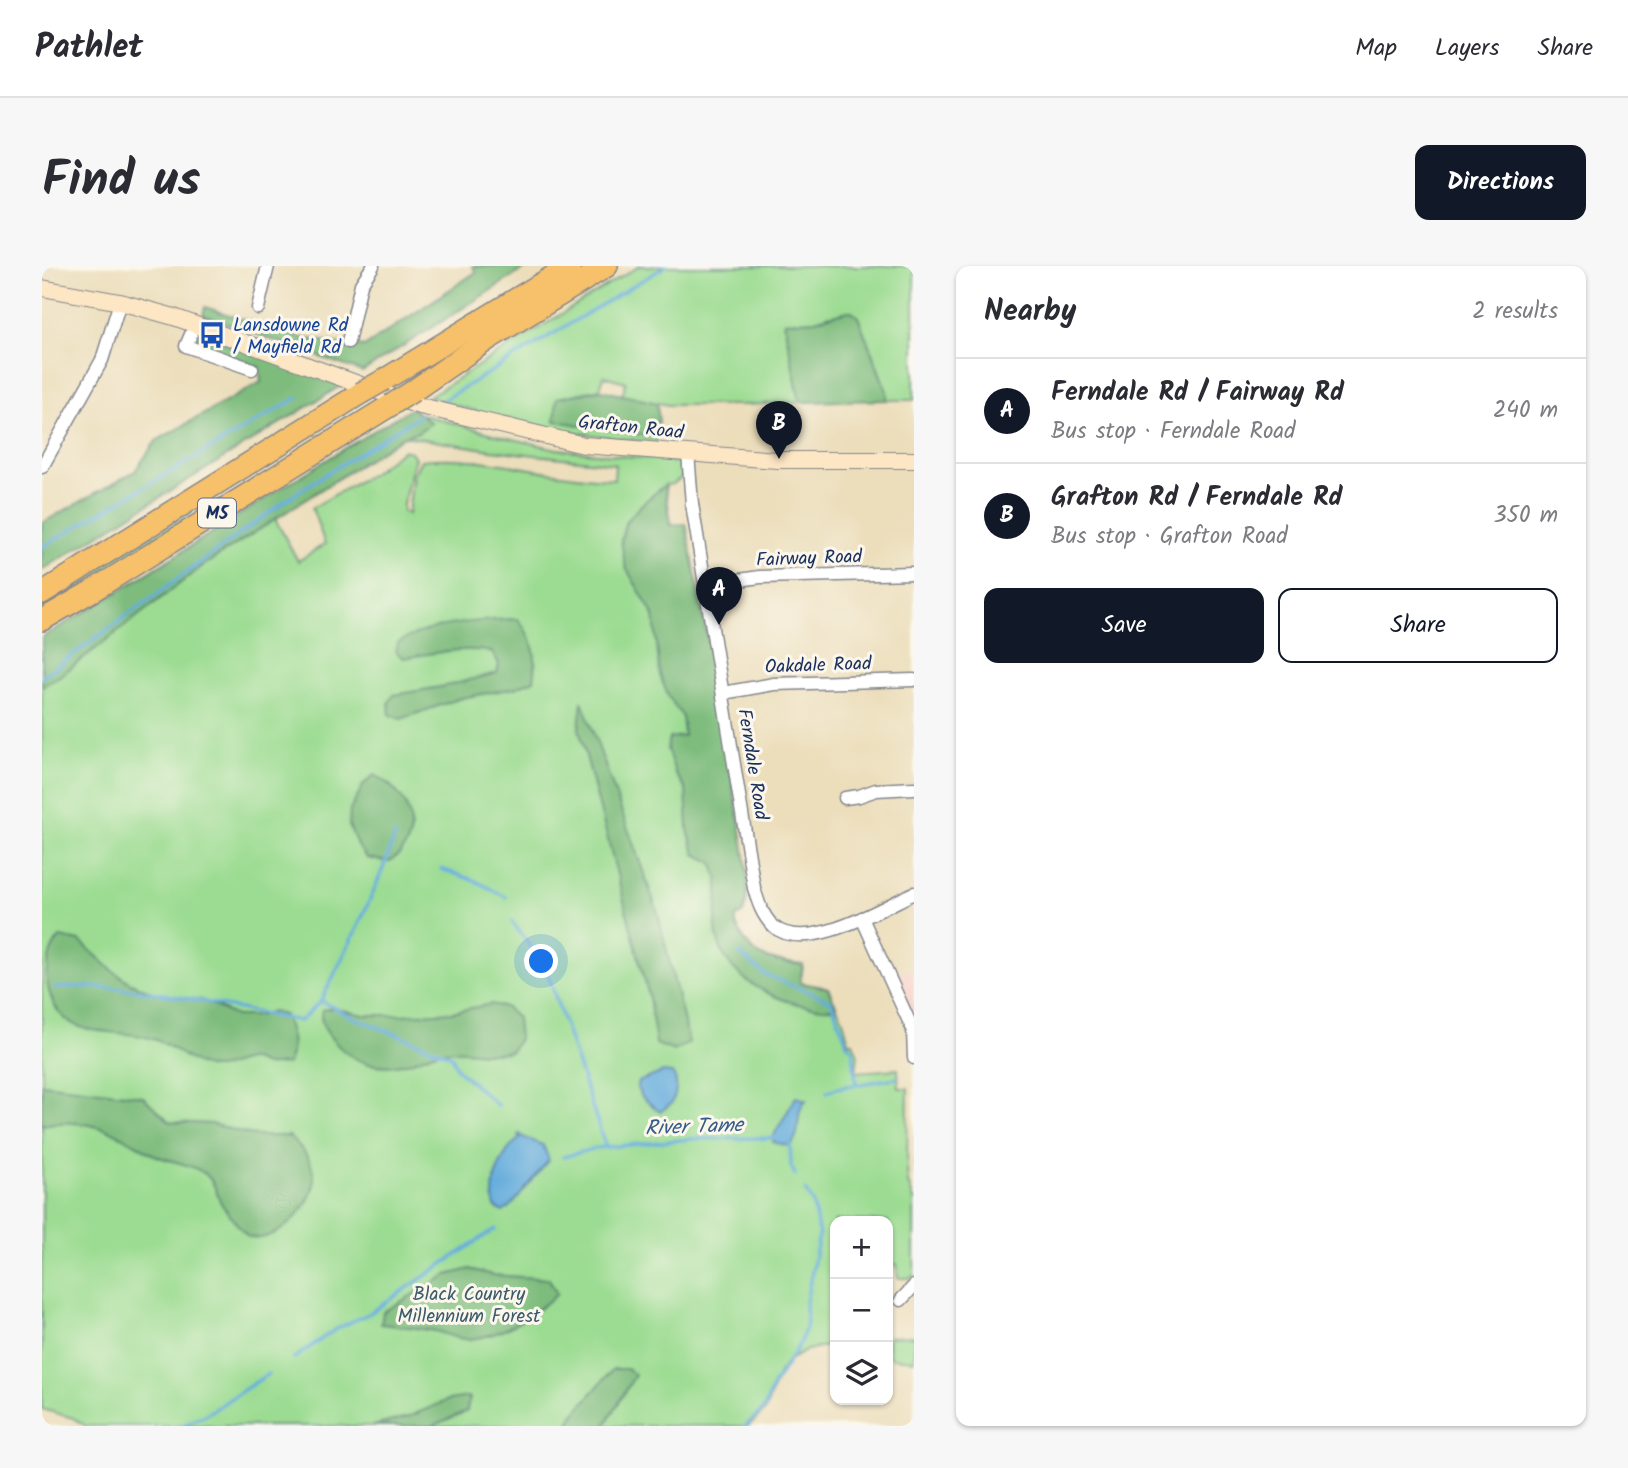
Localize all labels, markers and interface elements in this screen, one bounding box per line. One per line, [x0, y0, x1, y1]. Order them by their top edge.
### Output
text: Pathlet [35, 22, 143, 75]
text: Map [1355, 29, 1397, 68]
text: Layers [1435, 29, 1499, 68]
text: Share [1537, 29, 1593, 68]
text: Find us [42, 143, 200, 221]
button: Directions [1415, 145, 1586, 220]
text: Nearby [984, 288, 1076, 336]
text: 2 results [1472, 294, 1558, 330]
place label: Lansdowne Rd / Mayfield Rd [233, 311, 349, 363]
bus stop icon: Lansdowne Rd / Mayfield Rd [197, 320, 227, 350]
text: Ferndale Rd / Fairway Rd [1051, 372, 1344, 414]
text: A [1000, 393, 1014, 429]
text: 240 m [1493, 393, 1558, 429]
pin: B [756, 401, 802, 459]
street label: Grafton Road [577, 408, 685, 448]
text: Bus stop · Ferndale Road [1051, 414, 1296, 450]
text: Grafton Rd / Ferndale Rd [1051, 477, 1343, 519]
road number: M5 [198, 498, 236, 528]
text: B [1000, 498, 1014, 534]
text: 350 m [1493, 498, 1558, 534]
text: Bus stop · Grafton Road [1051, 519, 1288, 555]
street label: Fairway Road [756, 542, 863, 576]
pin: A [696, 567, 742, 625]
button: Save [984, 588, 1264, 663]
button: Share [1278, 588, 1558, 663]
street label: Oakdale Road [764, 649, 872, 683]
street label: Ferndale Road [728, 707, 776, 823]
your location [524, 944, 558, 978]
water label: River Tame [644, 1109, 746, 1146]
map controls [830, 1216, 893, 1405]
button: + [830, 1216, 893, 1279]
button: − [830, 1279, 893, 1342]
park label: Black Country Millennium Forest [398, 1280, 541, 1332]
button: layers [830, 1342, 893, 1405]

